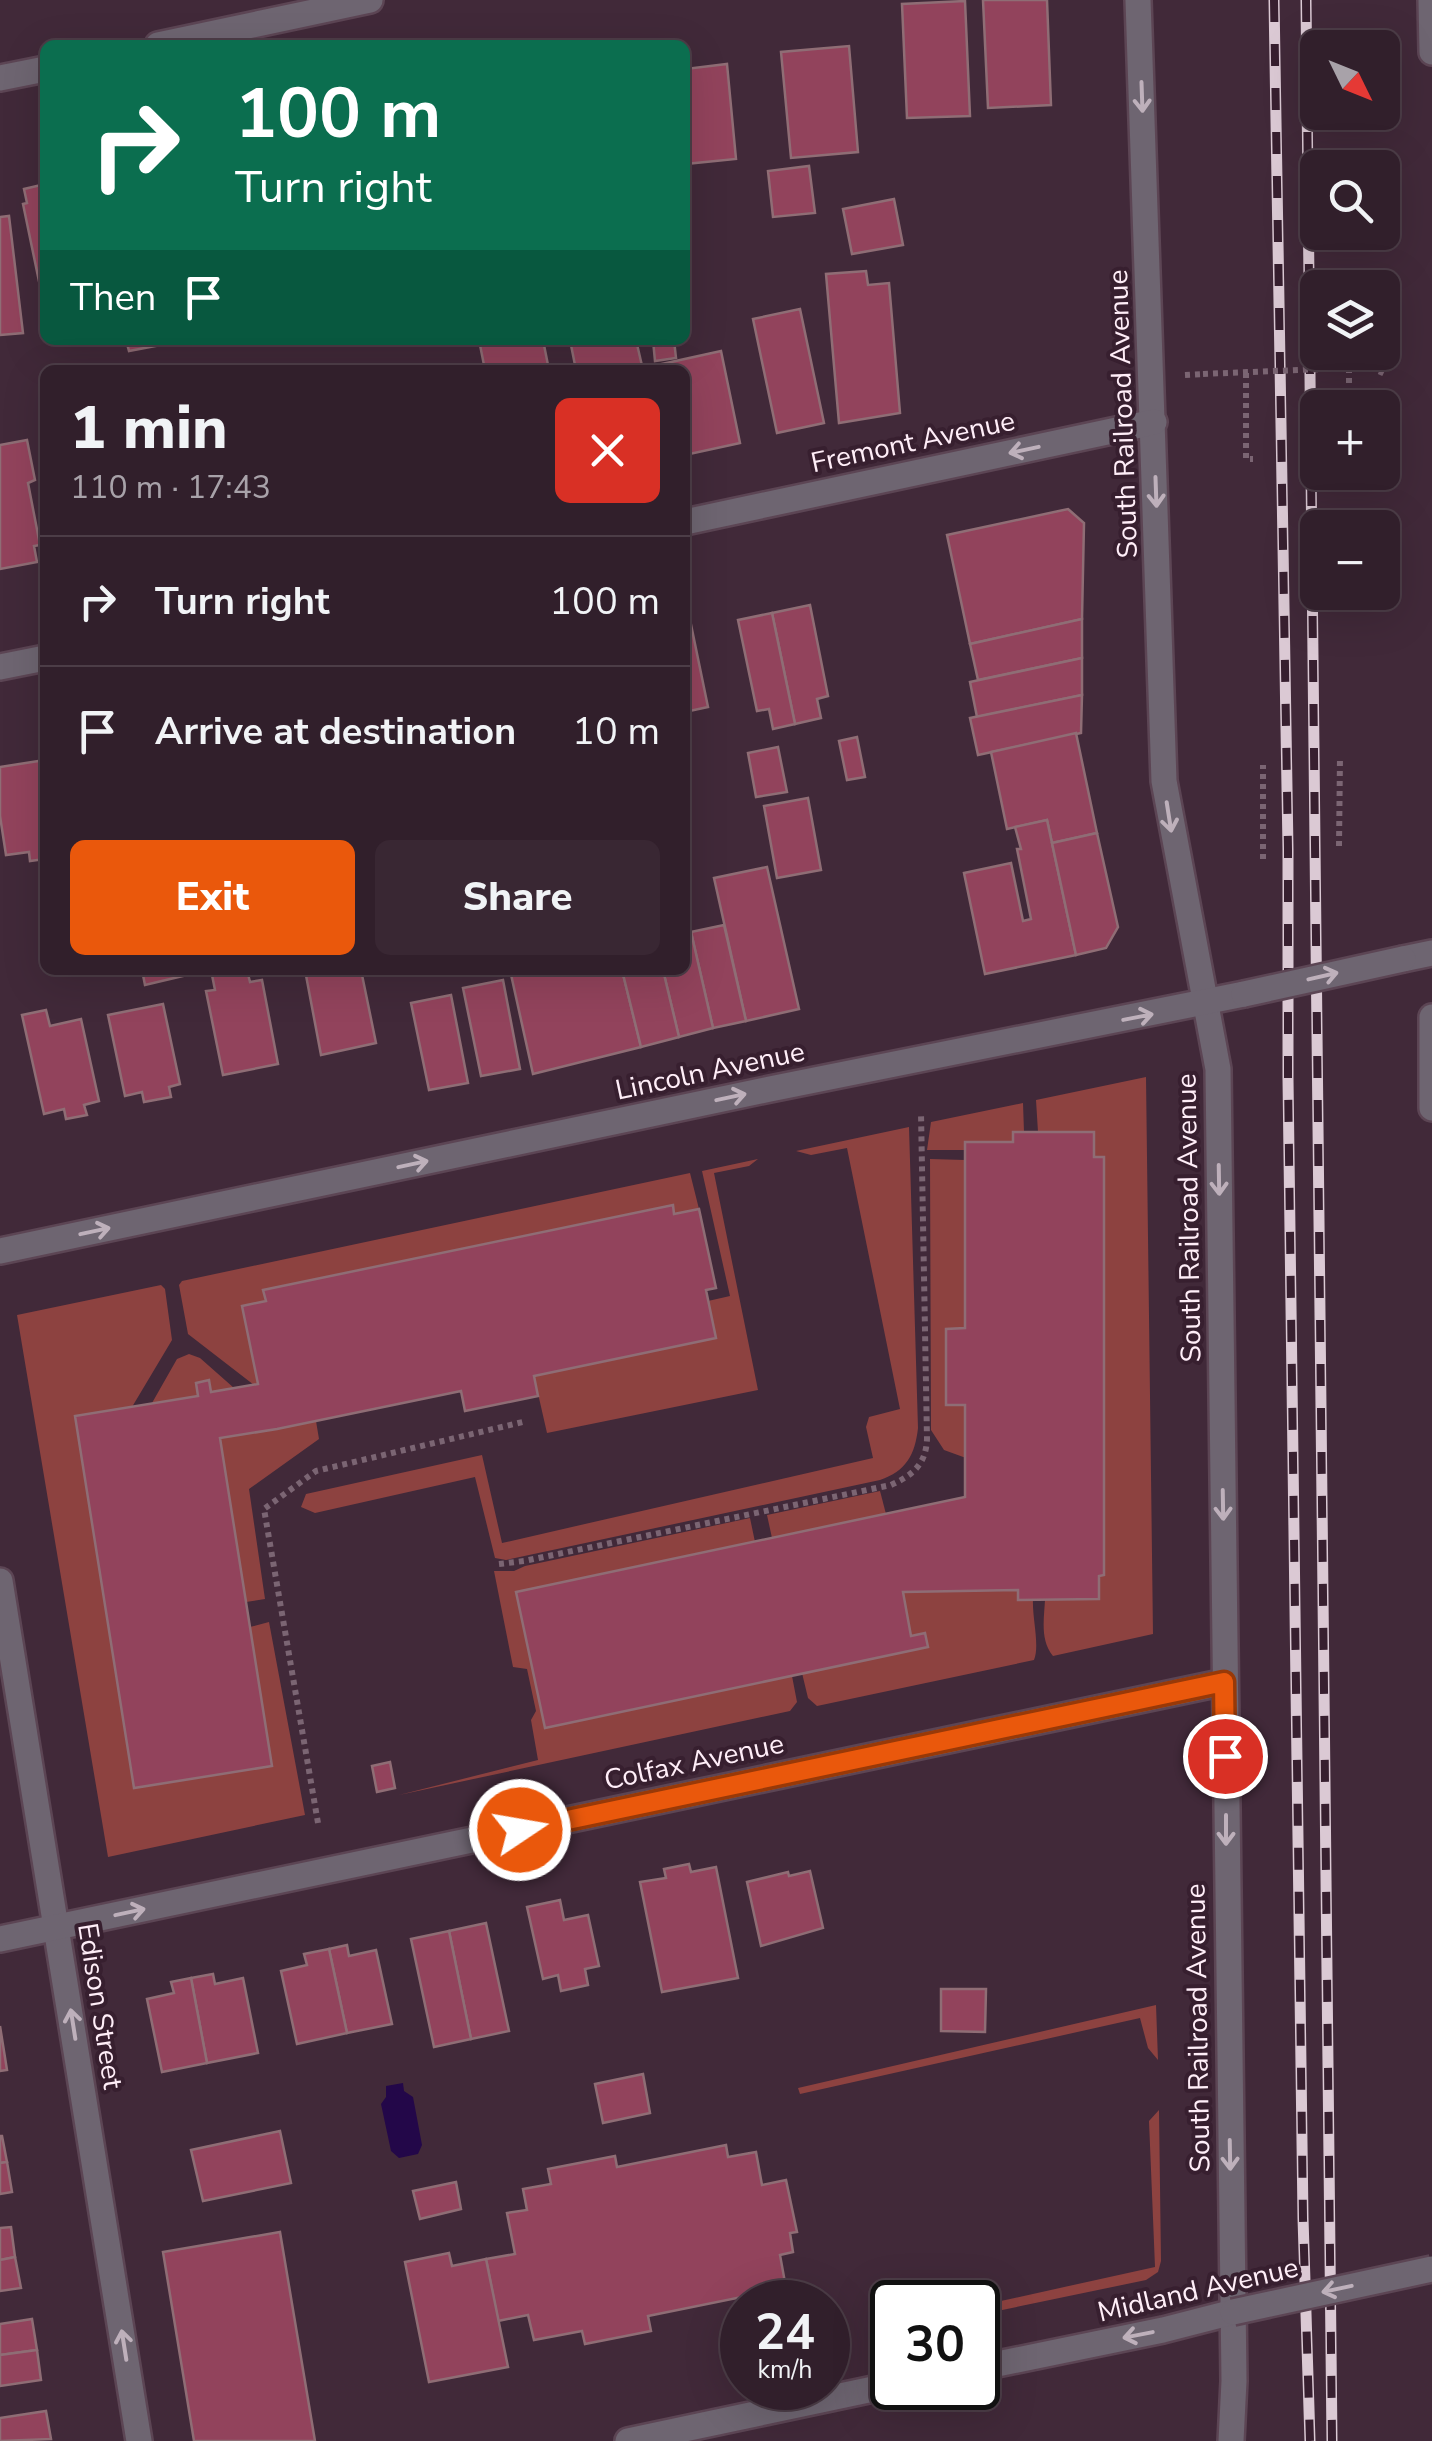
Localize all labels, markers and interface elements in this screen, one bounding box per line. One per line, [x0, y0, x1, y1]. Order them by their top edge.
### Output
north arrow [1300, 30, 1400, 130]
map controls [1300, 30, 1400, 610]
text: 100 m [235, 66, 441, 162]
icon: right [70, 80, 200, 210]
one-way arrow [1132, 81, 1151, 113]
button: search [1300, 150, 1400, 250]
text: Turn right [235, 157, 432, 218]
street label: South Railroad Avenue [1099, 269, 1147, 559]
icon: arrive [176, 270, 231, 325]
button: layers [1300, 270, 1400, 370]
text: Then [70, 272, 156, 323]
text: 1 min [70, 387, 228, 469]
button: + [1300, 390, 1400, 490]
button: close [555, 398, 660, 503]
street label: Fremont Avenue [808, 402, 1018, 482]
one-way arrow [1009, 441, 1041, 460]
text: 110 m · 17:43 [70, 466, 271, 509]
one-way arrow [1146, 476, 1165, 508]
button: − [1300, 510, 1400, 610]
icon: right [70, 574, 125, 629]
text: Turn right [155, 576, 330, 627]
text: 100 m [549, 576, 660, 627]
icon: arrive [70, 704, 125, 759]
text: Arrive at destination [155, 706, 516, 757]
text: 10 m [572, 706, 660, 757]
one-way arrow [1160, 800, 1178, 832]
button: Exit [70, 840, 355, 955]
button: Share [375, 840, 660, 955]
one-way arrow [1306, 966, 1338, 984]
one-way arrow [1121, 1007, 1154, 1026]
street label: Lincoln Avenue [612, 1032, 808, 1110]
street label: South Railroad Avenue [1167, 1073, 1211, 1363]
one-way arrow [715, 1087, 747, 1106]
one-way arrow [397, 1154, 429, 1173]
one-way arrow [1210, 1164, 1229, 1196]
one-way arrow [79, 1221, 111, 1240]
one-way arrow [1214, 1488, 1232, 1521]
pin [1183, 1714, 1268, 1799]
street label: Colfax Avenue [601, 1724, 787, 1800]
icon: arrive [1198, 1729, 1253, 1784]
position arrow [468, 1778, 572, 1882]
one-way arrow [1216, 1814, 1236, 1846]
street label: South Railroad Avenue [1176, 1883, 1220, 2173]
one-way arrow [113, 1902, 145, 1921]
street label: Edison Street [68, 1920, 132, 2092]
one-way arrow [63, 2008, 81, 2040]
one-way arrow [1220, 2139, 1239, 2171]
street label: Midland Avenue [1094, 2248, 1302, 2332]
speed limit sign: 30 [870, 2280, 1000, 2410]
one-way arrow [1322, 2281, 1354, 2300]
text: 24 [755, 2298, 815, 2367]
one-way arrow [1123, 2327, 1155, 2346]
one-way arrow [114, 2329, 132, 2361]
text: km/h [757, 2353, 813, 2387]

